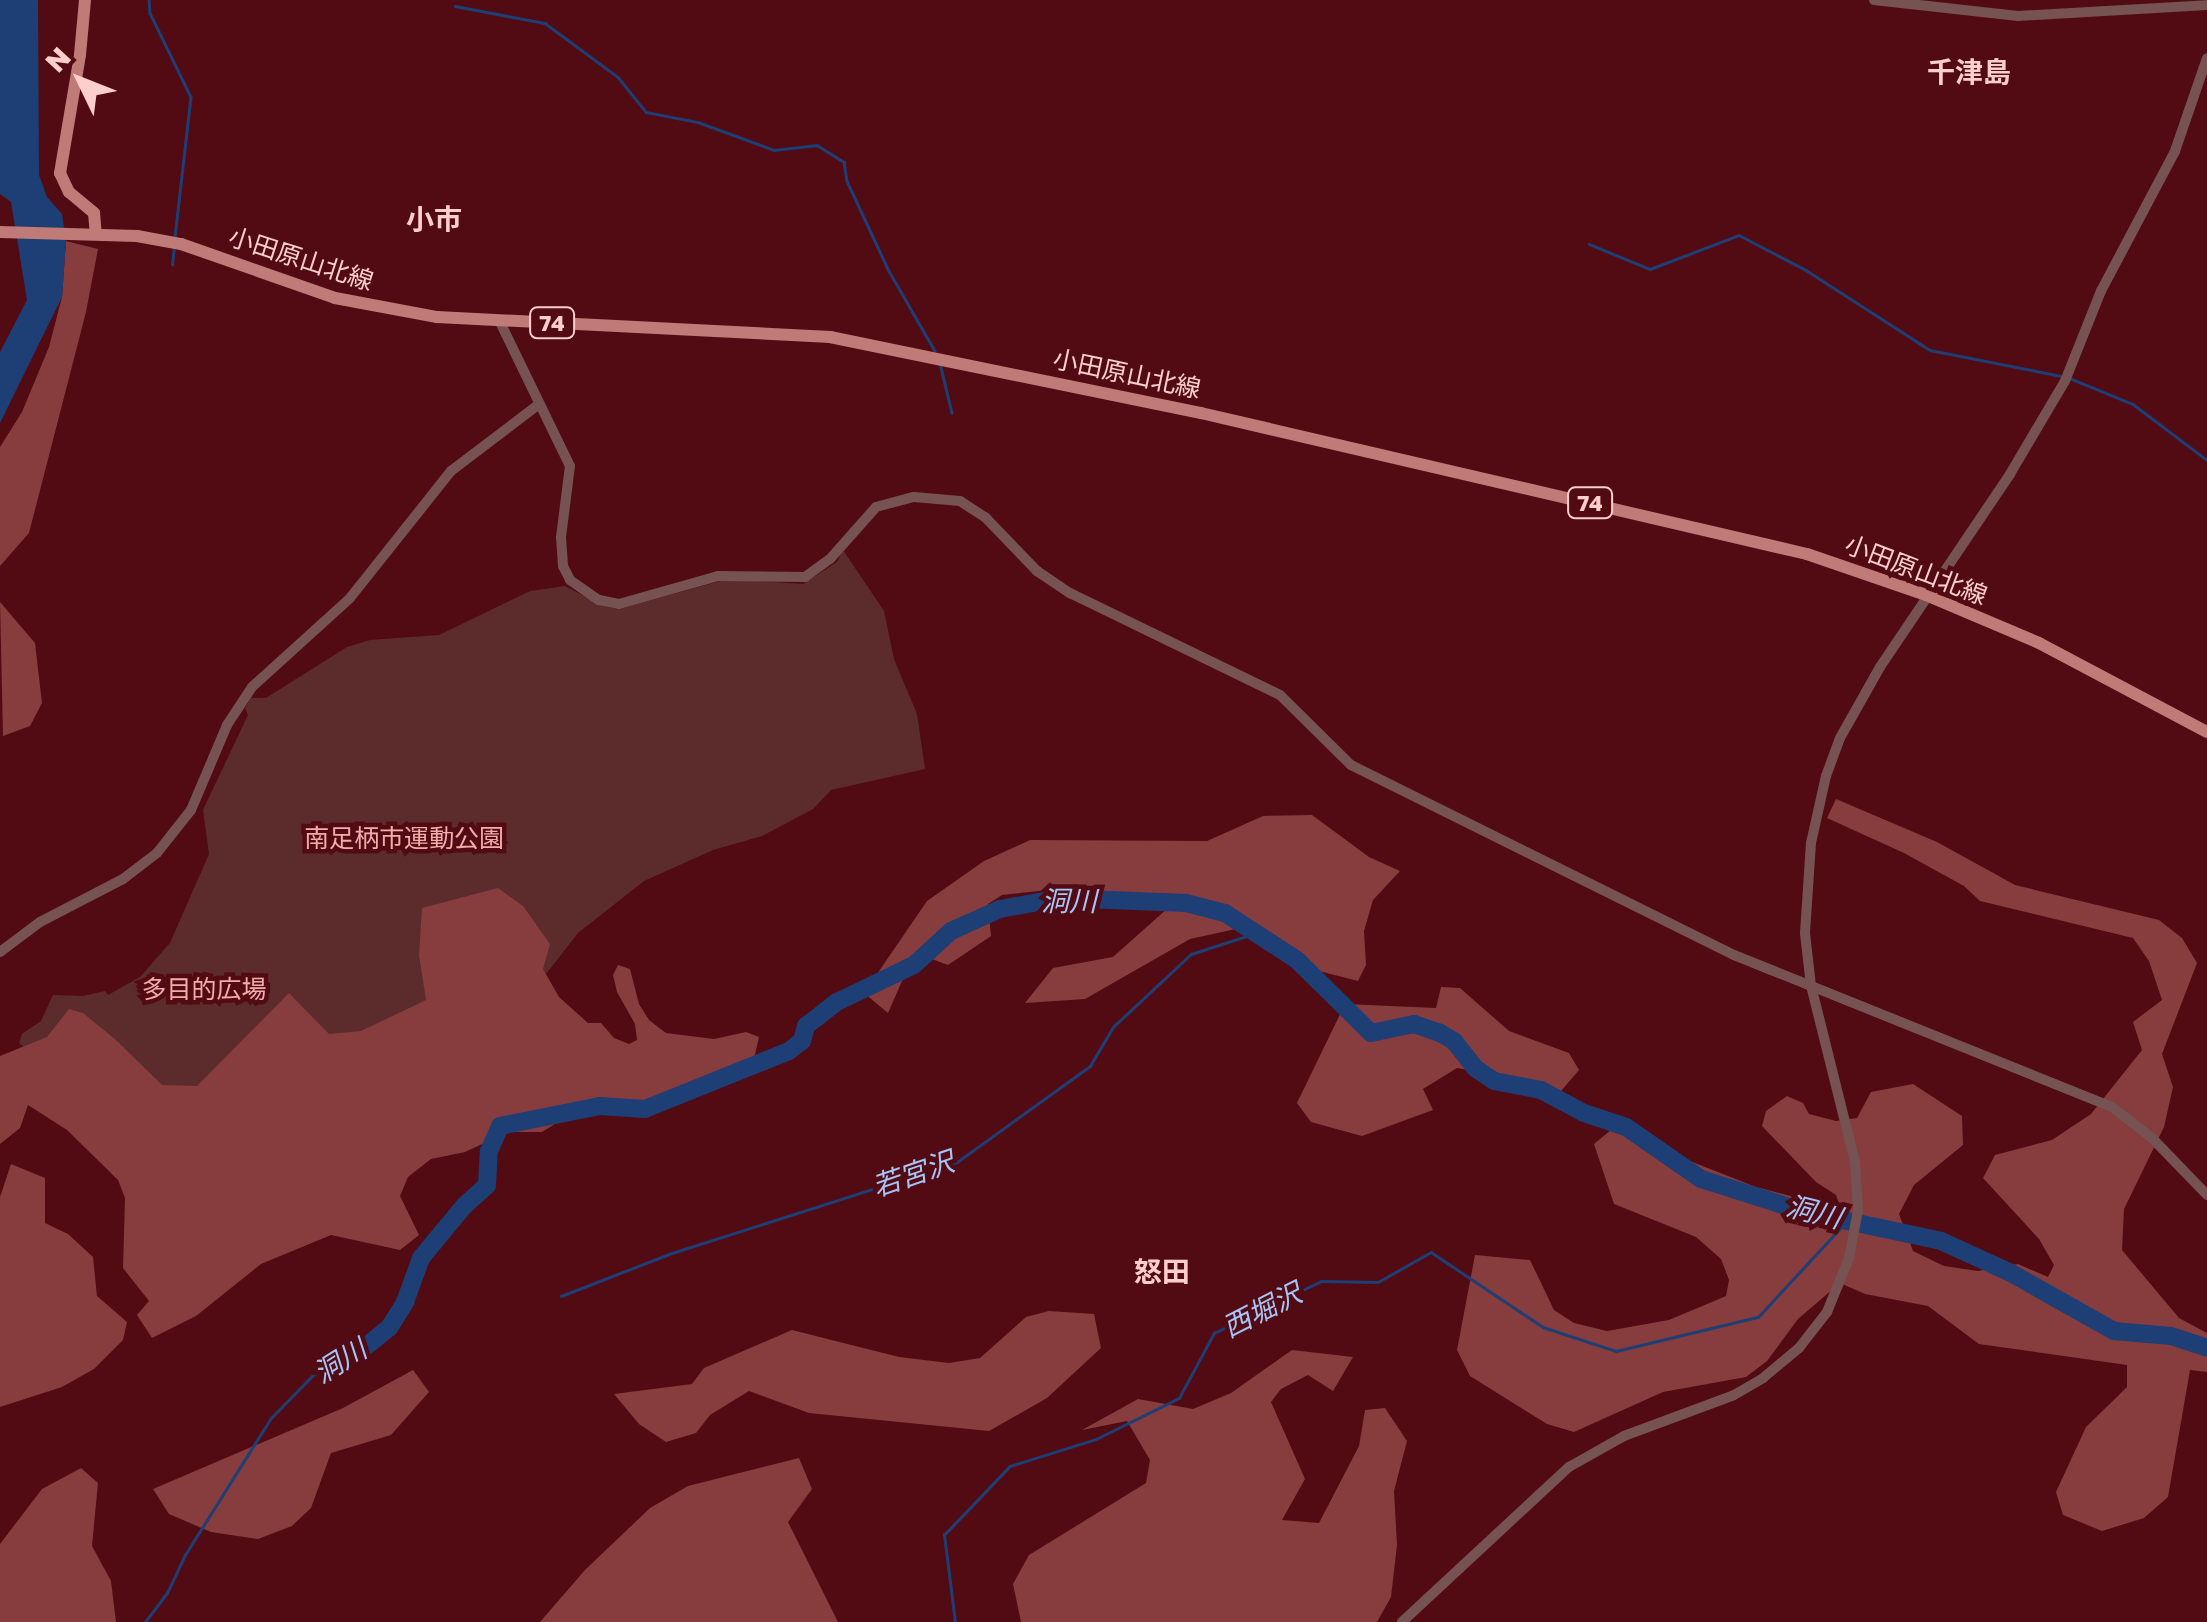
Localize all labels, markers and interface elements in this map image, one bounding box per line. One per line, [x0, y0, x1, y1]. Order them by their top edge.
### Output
north arrow [30, 30, 130, 130]
text: N [38, 40, 77, 78]
district label: 千津島 [1927, 55, 2011, 89]
district label: 小市 [406, 202, 462, 236]
street label: 小田原山北線 [225, 222, 377, 296]
road number: 74 [527, 306, 577, 340]
street label: 小田原山北線 [1051, 344, 1203, 404]
road number: 74 [1565, 486, 1615, 520]
street label: 小田原山北線 [1841, 529, 1991, 611]
park label: 南足柄市運動公園 [304, 823, 504, 853]
water label: 洞川 [1041, 884, 1097, 918]
park label: 多目的広場 [142, 974, 266, 1004]
water label: 若宮沢 [868, 1144, 958, 1204]
water label: 洞川 [1783, 1189, 1845, 1235]
district label: 怒田 [1134, 1255, 1190, 1289]
water label: 西堀沢 [1217, 1276, 1307, 1344]
water label: 洞川 [307, 1332, 373, 1390]

